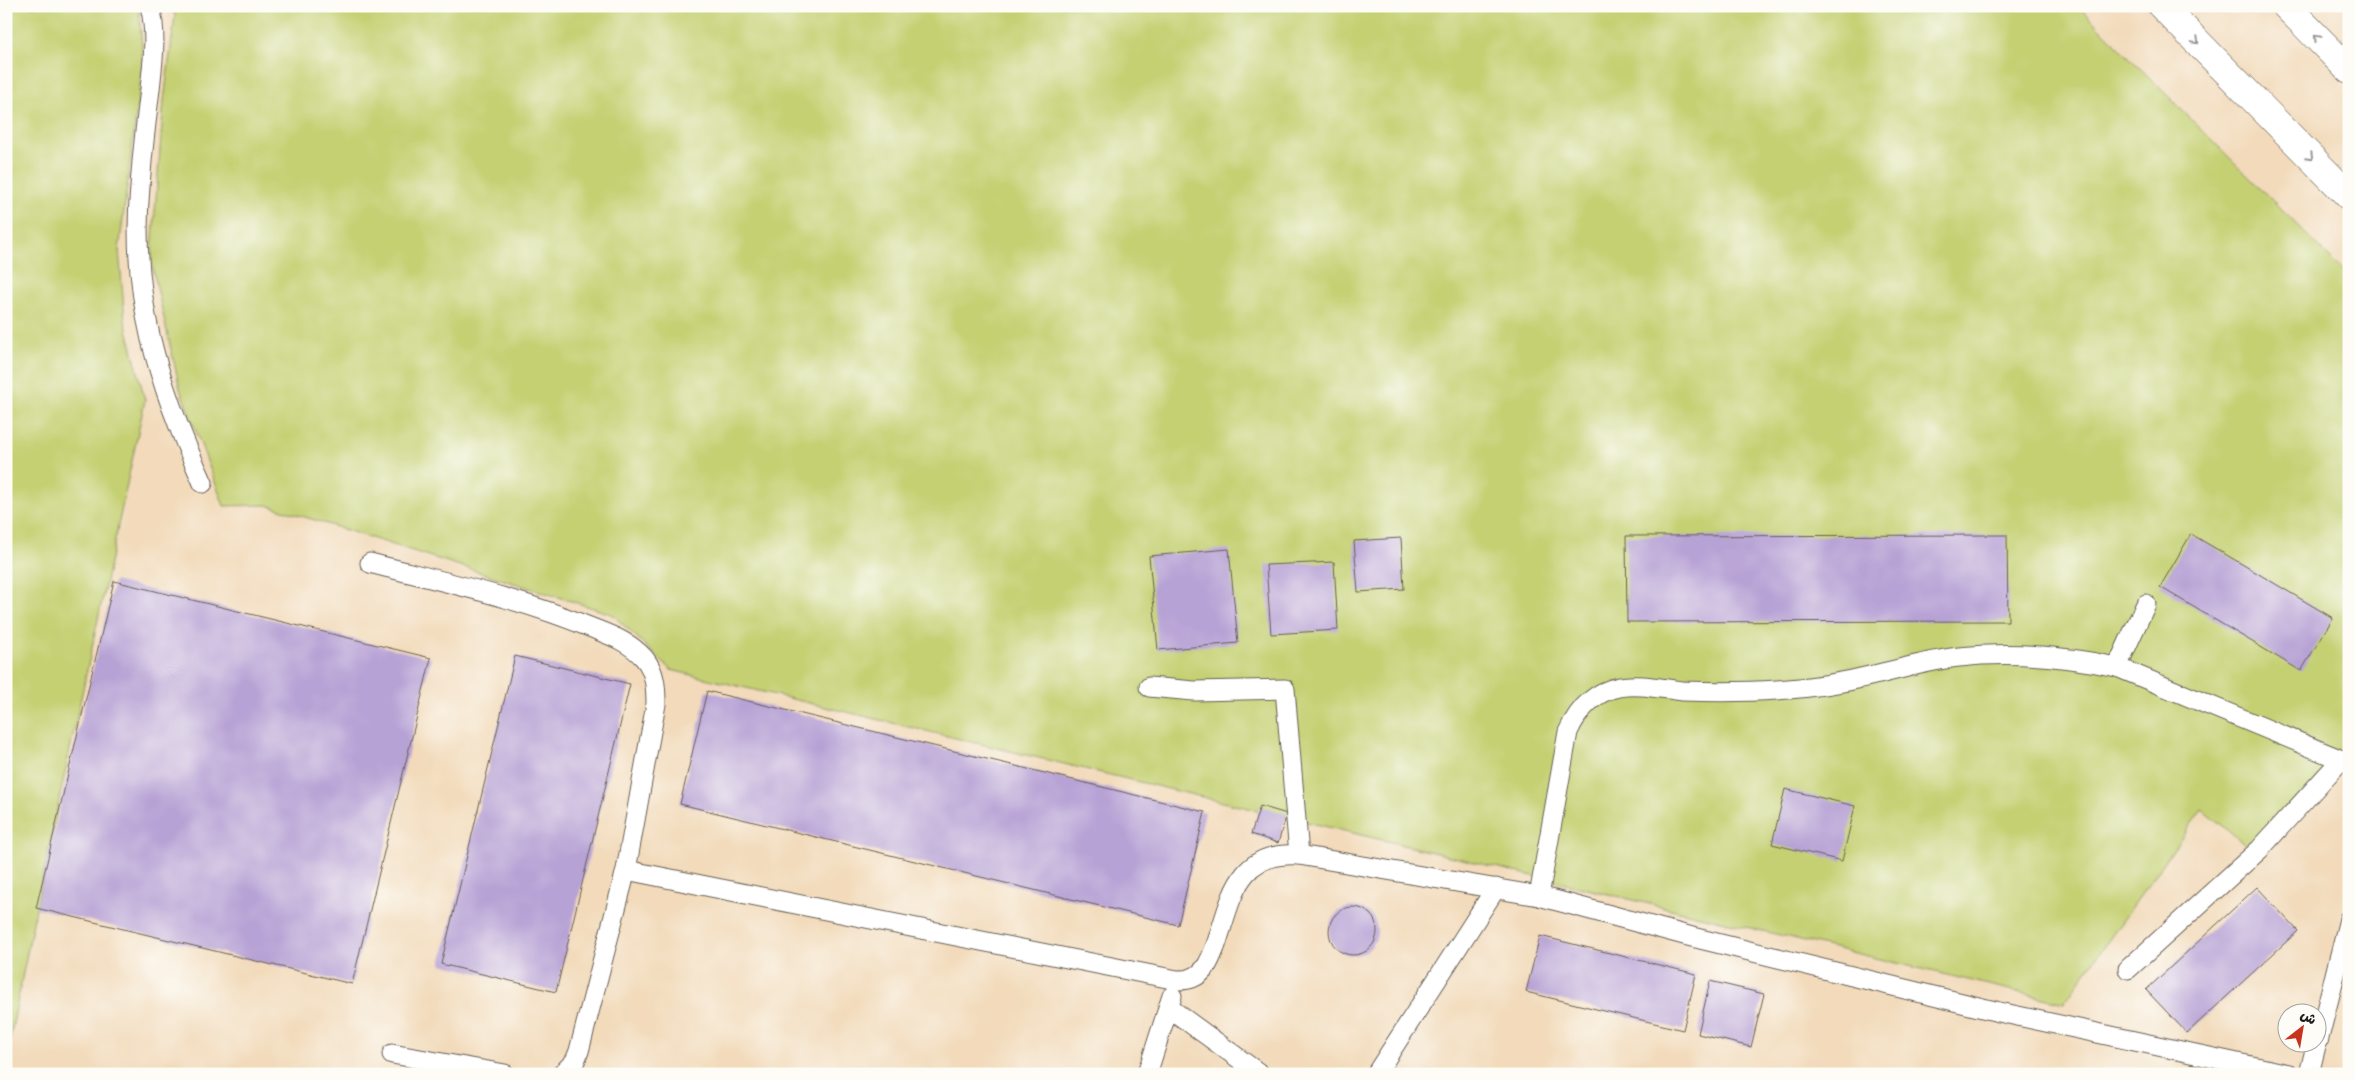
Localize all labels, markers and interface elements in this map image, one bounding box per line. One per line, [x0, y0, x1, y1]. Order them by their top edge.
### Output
one-way arrow [2190, 35, 2199, 44]
one-way arrow [2314, 35, 2323, 44]
one-way arrow [2304, 151, 2313, 160]
north arrow [2278, 1002, 2328, 1052]
text: ش [2297, 1005, 2320, 1029]

